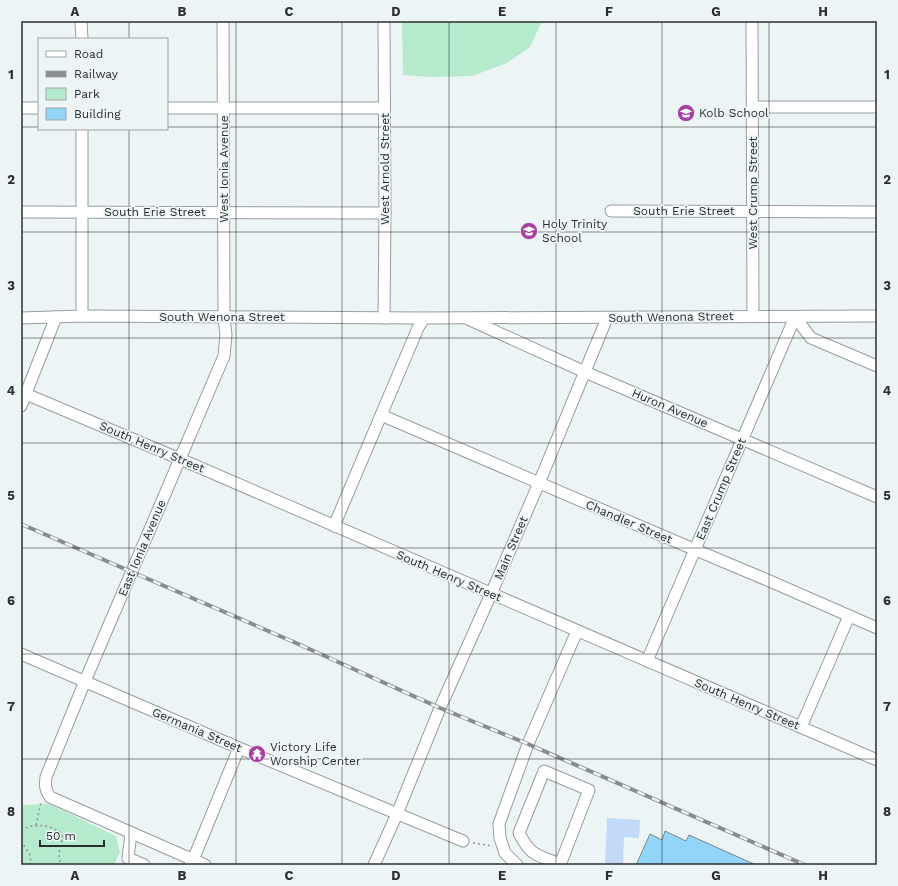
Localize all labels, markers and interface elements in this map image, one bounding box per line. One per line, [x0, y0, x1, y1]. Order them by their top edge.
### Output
text: A [71, 4, 80, 19]
text: B [178, 4, 187, 19]
text: C [285, 4, 294, 19]
text: D [391, 4, 401, 19]
text: E [498, 4, 506, 19]
text: F [605, 4, 613, 19]
text: G [711, 4, 721, 19]
text: H [818, 4, 828, 19]
legend [38, 38, 168, 130]
text: Road [74, 47, 103, 61]
text: 1 [8, 67, 14, 82]
text: Railway [74, 67, 119, 81]
text: 1 [884, 67, 890, 82]
text: Park [74, 87, 100, 101]
school or university icon: Kolb School [676, 103, 696, 123]
place label: Kolb School [699, 106, 769, 120]
text: Building [74, 107, 121, 121]
street label: West Arnold Street [378, 113, 392, 225]
street label: West Ionia Avenue [217, 115, 231, 223]
street label: West Crump Street [746, 136, 760, 250]
text: 2 [7, 172, 15, 187]
text: 2 [883, 172, 891, 187]
street label: South Erie Street [633, 204, 735, 218]
street label: South Erie Street [104, 205, 206, 219]
place label: Holy Trinity School [542, 217, 608, 245]
school or university icon: Holy Trinity School [519, 221, 539, 241]
text: 3 [7, 278, 15, 293]
text: 3 [883, 278, 891, 293]
street label: South Wenona Street [608, 309, 734, 325]
street label: South Wenona Street [159, 310, 285, 324]
text: 4 [7, 383, 16, 398]
text: 4 [883, 383, 892, 398]
street label: Huron Avenue [630, 386, 710, 430]
street label: South Henry Street [97, 418, 207, 476]
street label: East Crump Street [693, 436, 749, 542]
text: 5 [7, 488, 15, 503]
text: 5 [883, 488, 891, 503]
street label: East Ionia Avenue [115, 497, 169, 598]
street label: Chandler Street [584, 497, 674, 547]
street label: Main Street [491, 514, 531, 582]
street label: South Henry Street [394, 547, 504, 605]
text: 6 [7, 593, 15, 608]
text: 6 [883, 593, 891, 608]
street label: South Henry Street [692, 675, 802, 733]
text: 7 [7, 699, 15, 714]
text: 7 [883, 699, 891, 714]
street label: Germania Street [150, 705, 244, 755]
place label: Victory Life Worship Center [270, 740, 361, 768]
temple icon: Victory Life Worship Center [247, 744, 267, 764]
text: 8 [7, 804, 15, 819]
text: 8 [883, 804, 891, 819]
scale bar [40, 822, 104, 848]
text: 50 m [46, 829, 76, 843]
text: A [71, 868, 80, 883]
text: B [178, 868, 187, 883]
text: C [285, 868, 294, 883]
text: D [391, 868, 401, 883]
text: E [498, 868, 506, 883]
text: F [605, 868, 613, 883]
text: G [711, 868, 721, 883]
text: H [818, 868, 828, 883]

